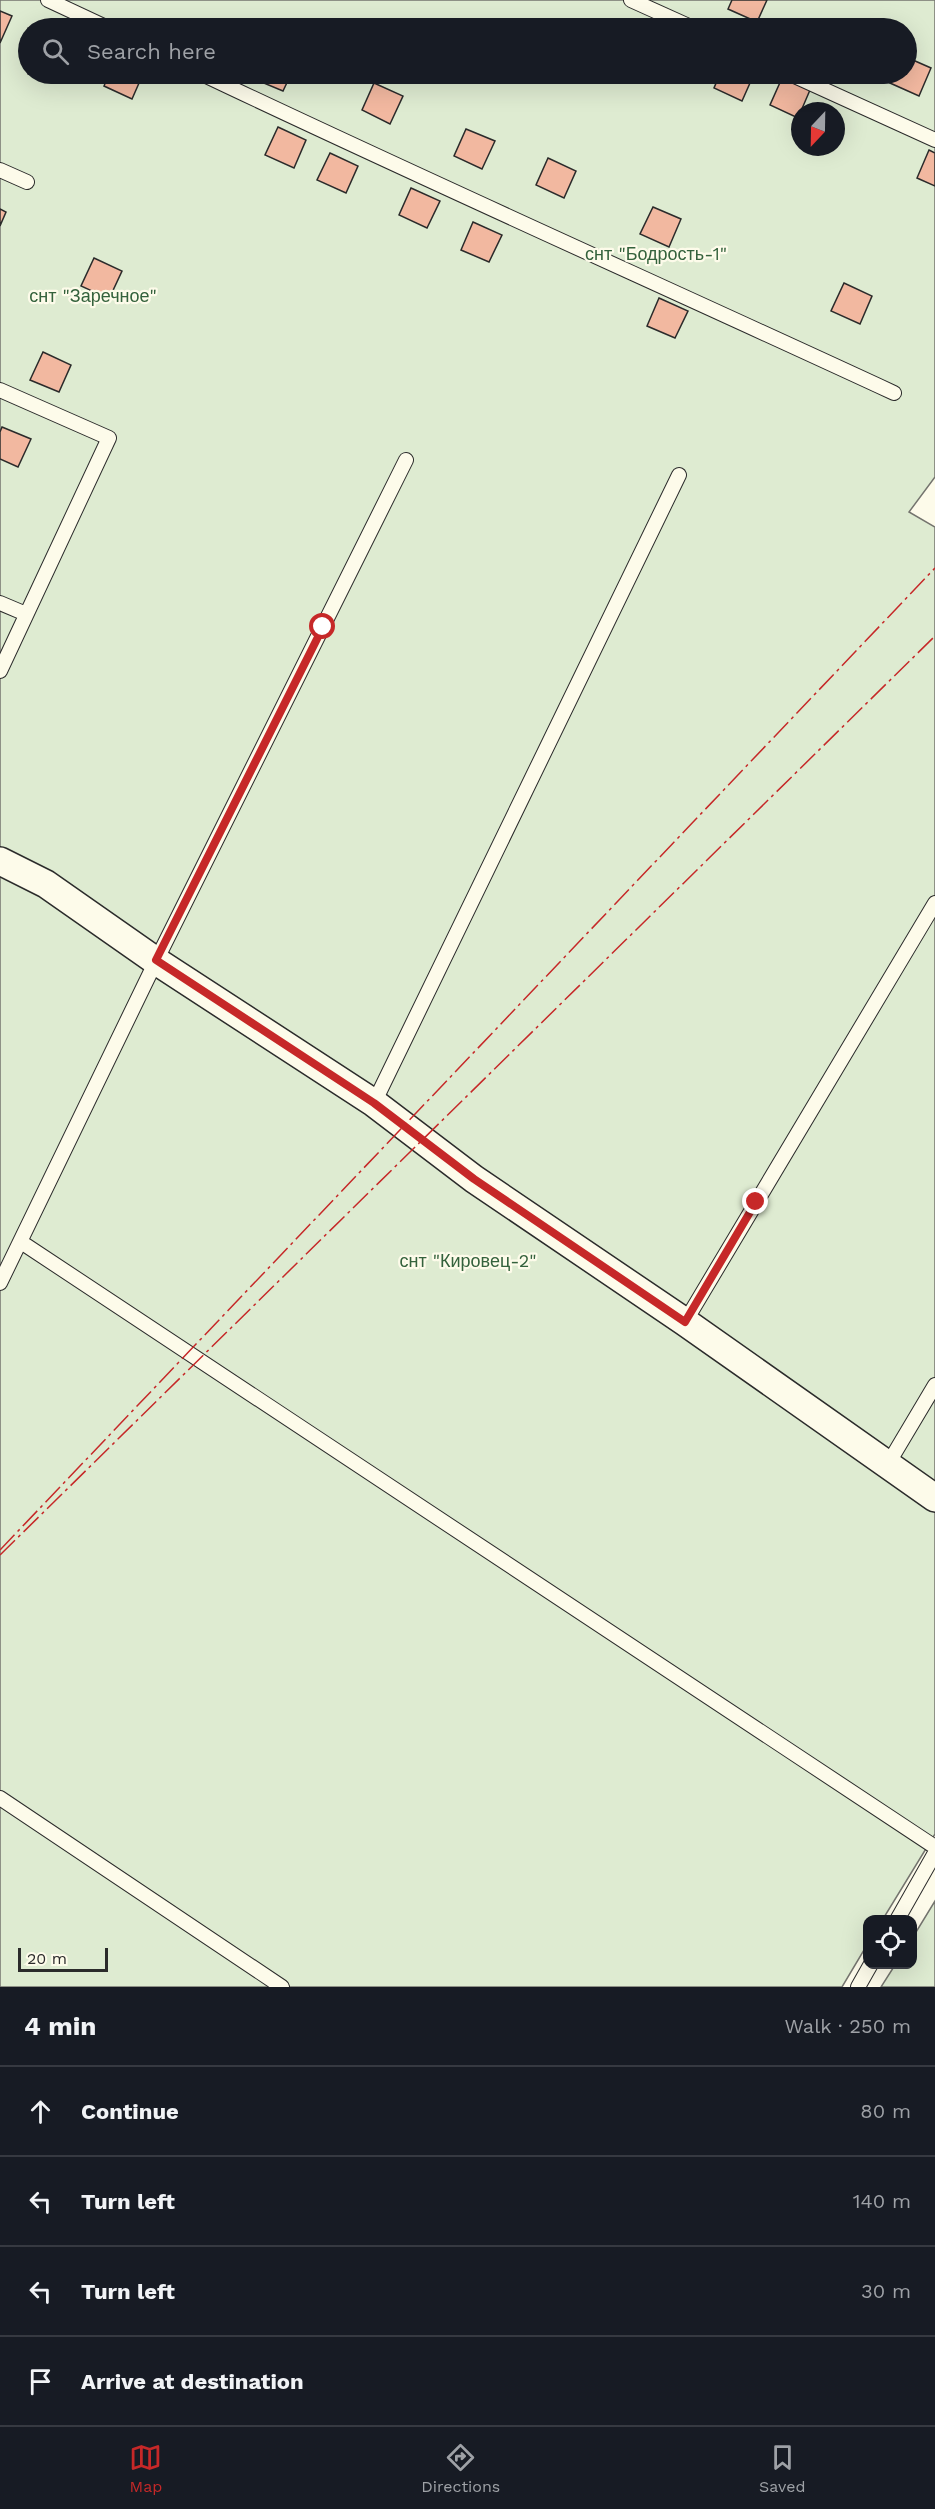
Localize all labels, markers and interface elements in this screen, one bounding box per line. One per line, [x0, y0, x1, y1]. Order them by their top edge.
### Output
search box [18, 18, 917, 84]
icon: search [39, 35, 72, 68]
text: Search here [87, 39, 216, 64]
north arrow [791, 102, 845, 156]
park label: снт "Бодрость-1" [585, 243, 727, 264]
park label: снт "Заречное" [29, 285, 157, 306]
route start [309, 613, 335, 639]
route end [742, 1188, 768, 1214]
park label: снт "Кировец-2" [399, 1250, 537, 1271]
map controls [863, 1915, 917, 1969]
button: locate [863, 1915, 917, 1969]
scale bar [18, 1945, 108, 1972]
text: 20 m [27, 1949, 67, 1968]
text: 4 min [24, 2011, 96, 2041]
text: Walk · 250 m [784, 2014, 911, 2038]
icon: ahead [24, 2095, 57, 2128]
text: Continue [81, 2099, 179, 2124]
text: 80 m [860, 2099, 911, 2123]
icon: left [24, 2185, 57, 2218]
text: Turn left [81, 2189, 175, 2214]
text: 140 m [853, 2189, 911, 2213]
icon: left [24, 2275, 57, 2308]
text: Turn left [81, 2279, 175, 2304]
text: 30 m [861, 2279, 911, 2303]
icon: arrive [24, 2365, 57, 2398]
text: Arrive at destination [81, 2369, 304, 2394]
tab: Map [129, 2441, 162, 2496]
tab: Directions [421, 2441, 500, 2496]
tab: Saved [759, 2441, 806, 2496]

